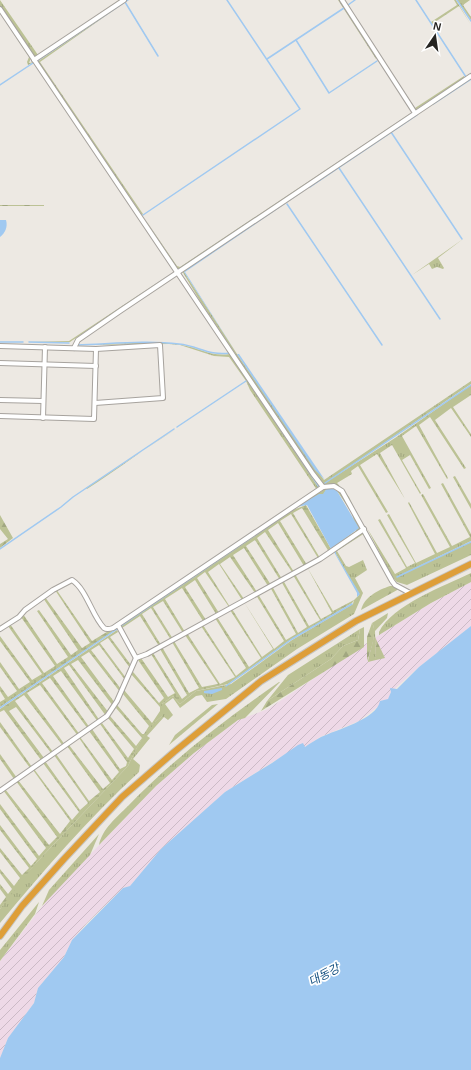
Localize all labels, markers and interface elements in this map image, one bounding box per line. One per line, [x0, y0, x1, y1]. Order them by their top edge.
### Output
north arrow [415, 16, 455, 56]
text: N [432, 20, 443, 33]
water label: 대동강 [306, 960, 344, 989]

